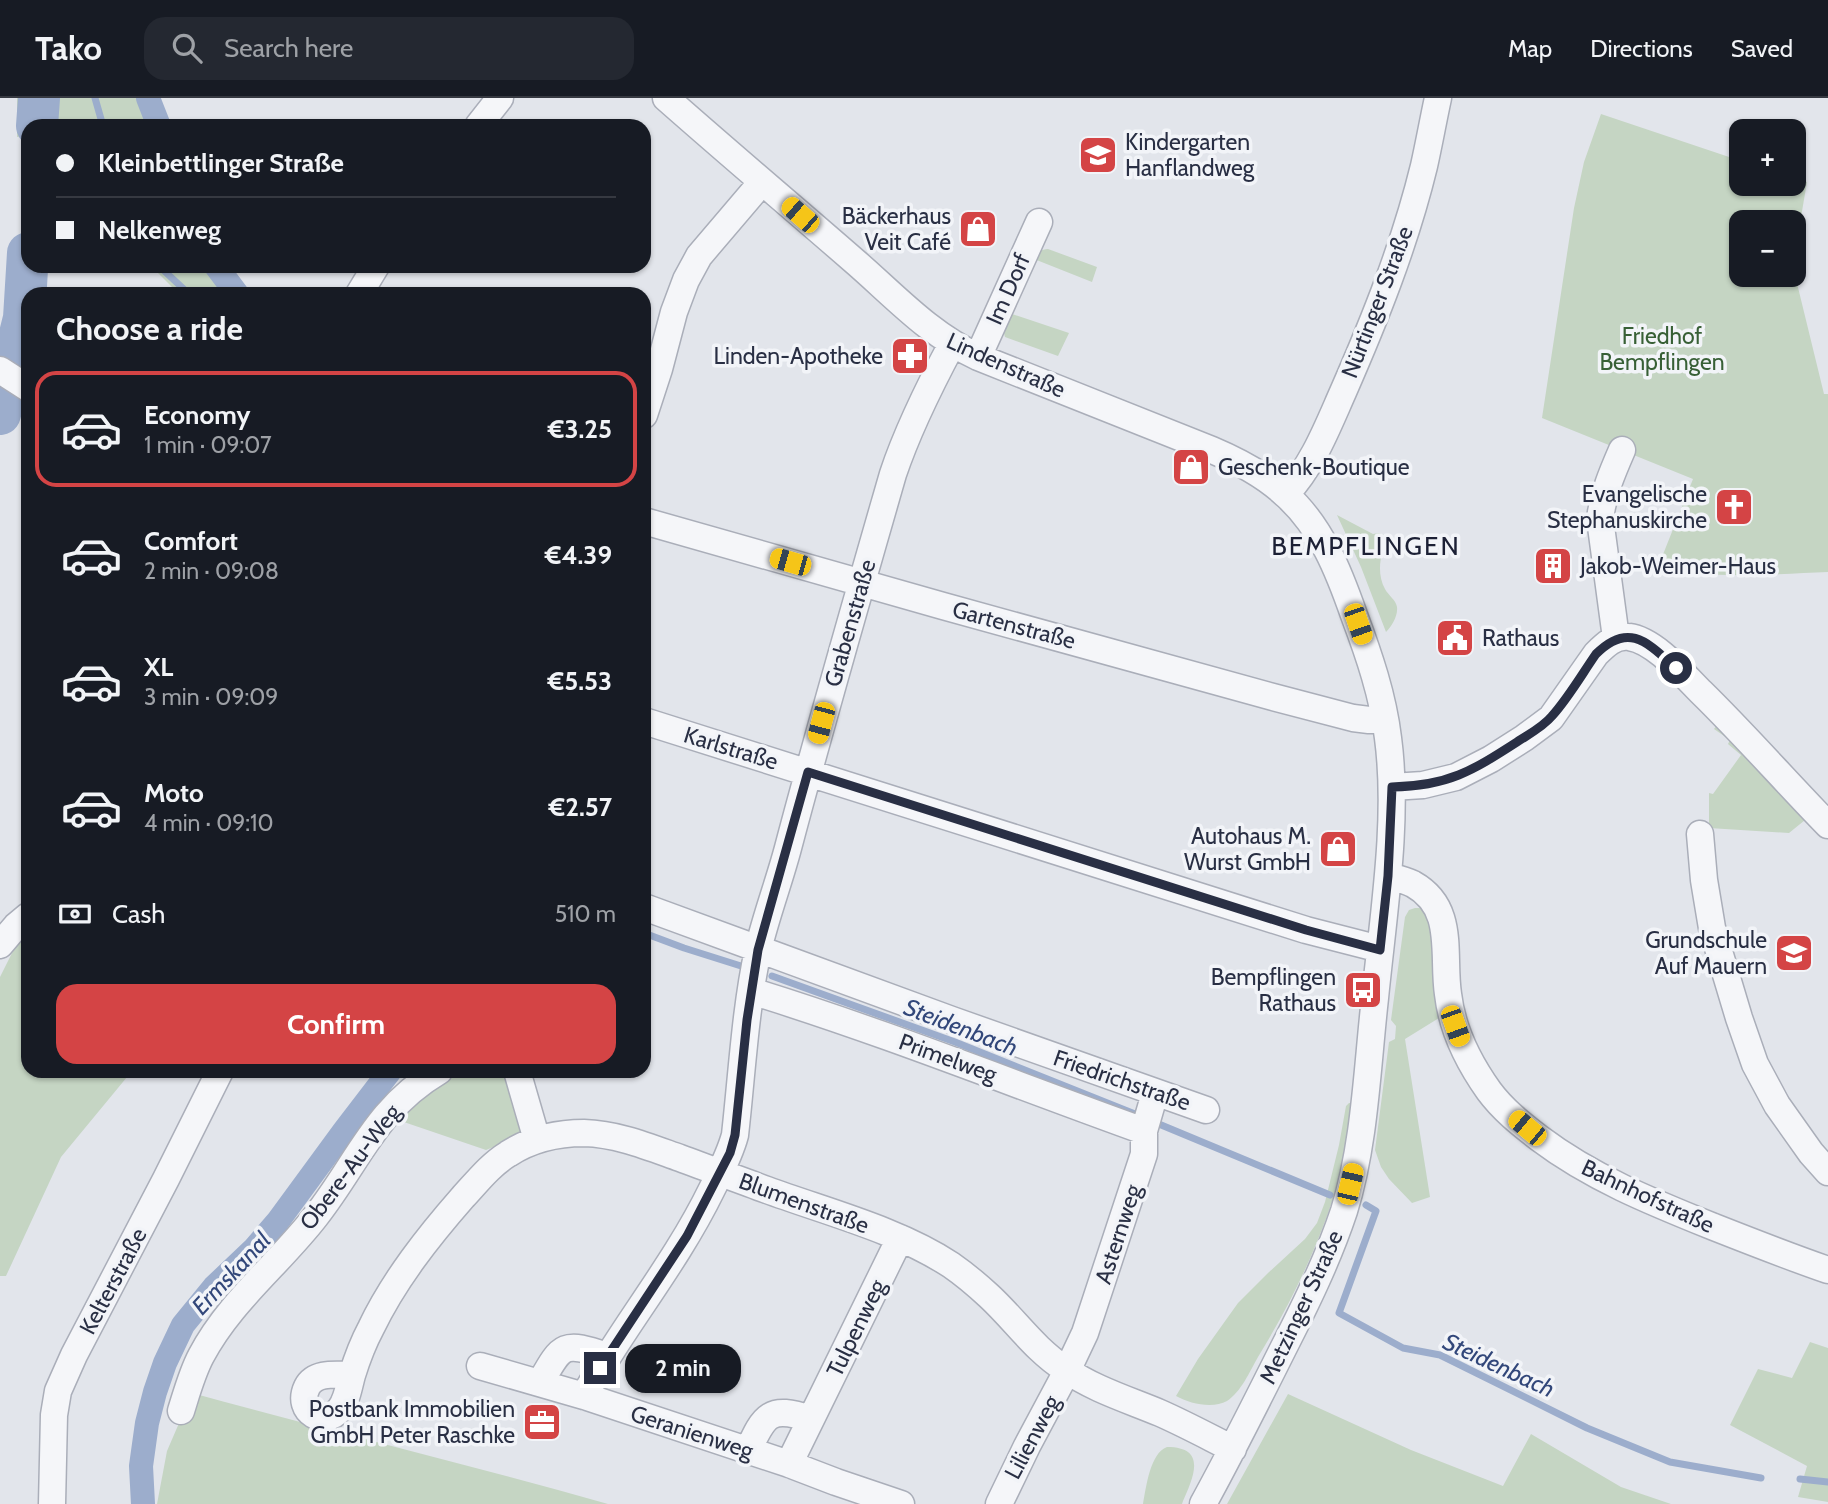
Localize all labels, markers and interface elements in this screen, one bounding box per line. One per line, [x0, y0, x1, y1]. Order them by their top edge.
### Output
search box [144, 17, 634, 80]
text: Tako [35, 28, 102, 68]
icon: search [168, 29, 206, 67]
text: Search here [224, 32, 353, 64]
text: Map [1508, 34, 1552, 63]
text: Directions [1590, 34, 1693, 63]
text: Saved [1731, 34, 1793, 63]
map controls [1729, 119, 1806, 287]
button: + [1729, 119, 1806, 196]
place label: Kindergarten Hanflandweg [1125, 128, 1255, 182]
school or university icon: Kindergarten Hanflandweg [1077, 134, 1119, 176]
text: Kleinbettlinger Straße [98, 147, 344, 179]
car [778, 193, 823, 237]
place label: Bäckerhaus Veit Café [842, 202, 951, 256]
shop icon: Bäckerhaus Veit Café [957, 208, 999, 250]
button: − [1729, 210, 1806, 287]
text: Nelkenweg [98, 214, 221, 246]
street label: Nürtinger Straße [1335, 222, 1419, 382]
street label: Im Dorf [980, 249, 1036, 329]
text: Choose a ride [56, 309, 243, 348]
park label: Friedhof Bempflingen [1599, 322, 1725, 376]
street label: Lindenstraße [942, 326, 1070, 404]
pharmacy icon: Linden-Apotheke [889, 335, 931, 377]
place label: Linden-Apotheke [714, 342, 883, 370]
icon: car [60, 398, 123, 461]
text: Economy [144, 399, 250, 431]
text: €3.25 [548, 413, 612, 445]
text: 1 min · 09:07 [144, 431, 272, 459]
shop icon: Geschenk-Boutique [1170, 446, 1212, 488]
place label: Geschenk-Boutique [1218, 453, 1410, 481]
place label: Evangelische Stephanuskirche [1547, 480, 1707, 534]
church icon: Evangelische Stephanuskirche [1713, 486, 1755, 528]
icon: car [60, 524, 123, 587]
text: Comfort [144, 525, 238, 557]
district label: BEMPFLINGEN [1271, 530, 1461, 562]
text: €4.39 [545, 539, 612, 571]
building icon: Jakob-Weimer-Haus [1532, 545, 1574, 587]
car [767, 546, 814, 578]
place label: Jakob-Weimer-Haus [1579, 552, 1776, 580]
street label: Grabenstraße [818, 556, 882, 690]
text: 2 min · 09:08 [144, 557, 279, 585]
street label: Gartenstraße [949, 595, 1079, 655]
car [1342, 601, 1375, 647]
public building icon: Rathaus [1434, 617, 1476, 659]
place label: Rathaus [1482, 624, 1559, 652]
icon: car [60, 650, 123, 713]
text: XL [144, 651, 173, 683]
route start [1660, 652, 1692, 684]
text: €5.53 [548, 665, 612, 697]
text: 3 min · 09:09 [144, 683, 278, 711]
car [806, 700, 837, 746]
street label: Karlstraße [680, 720, 782, 776]
icon: car [60, 776, 123, 839]
text: Moto [144, 777, 204, 809]
text: €2.57 [549, 791, 612, 823]
text: 4 min · 09:10 [144, 809, 274, 837]
place label: Autohaus M. Wurst GmbH [1184, 822, 1311, 876]
shop icon: Autohaus M. Wurst GmbH [1317, 828, 1359, 870]
icon: cash [56, 895, 94, 933]
text: Cash [112, 898, 165, 930]
text: 510 m [555, 900, 616, 928]
place label: Grundschule Auf Mauern [1645, 926, 1767, 980]
school or university icon: Grundschule Auf Mauern [1773, 932, 1815, 974]
place label: Bempflingen Rathaus [1211, 963, 1336, 1017]
bus stop icon: Bempflingen Rathaus [1342, 969, 1384, 1011]
button: Confirm [56, 984, 616, 1064]
water label: Steidenbach [900, 992, 1022, 1062]
car [1438, 1003, 1473, 1049]
street label: Primelweg [895, 1027, 1001, 1089]
street label: Friedrichstraße [1050, 1043, 1194, 1117]
street label: Obere-Au-Weg [294, 1098, 407, 1235]
car [1505, 1106, 1550, 1150]
street label: Bahnhofstraße [1577, 1153, 1719, 1239]
car [1336, 1161, 1365, 1207]
street label: Blumenstraße [735, 1167, 873, 1240]
street label: Asternweg [1089, 1180, 1147, 1287]
street label: Kelterstraße [73, 1223, 153, 1339]
water label: Ermskanal [185, 1225, 277, 1320]
street label: Metzinger Straße [1253, 1226, 1349, 1388]
street label: Tulpenweg [820, 1274, 892, 1381]
water label: Steidenbach [1439, 1327, 1559, 1403]
callout: 2 min [624, 1344, 740, 1392]
route end [584, 1352, 616, 1384]
text: 2 min [655, 1354, 711, 1382]
street label: Lilienweg [998, 1390, 1066, 1484]
place label: Postbank Immobilien GmbH Peter Raschke [309, 1395, 515, 1449]
street label: Geranienweg [627, 1399, 757, 1465]
office icon: Postbank Immobilien GmbH Peter Raschke [521, 1401, 563, 1443]

